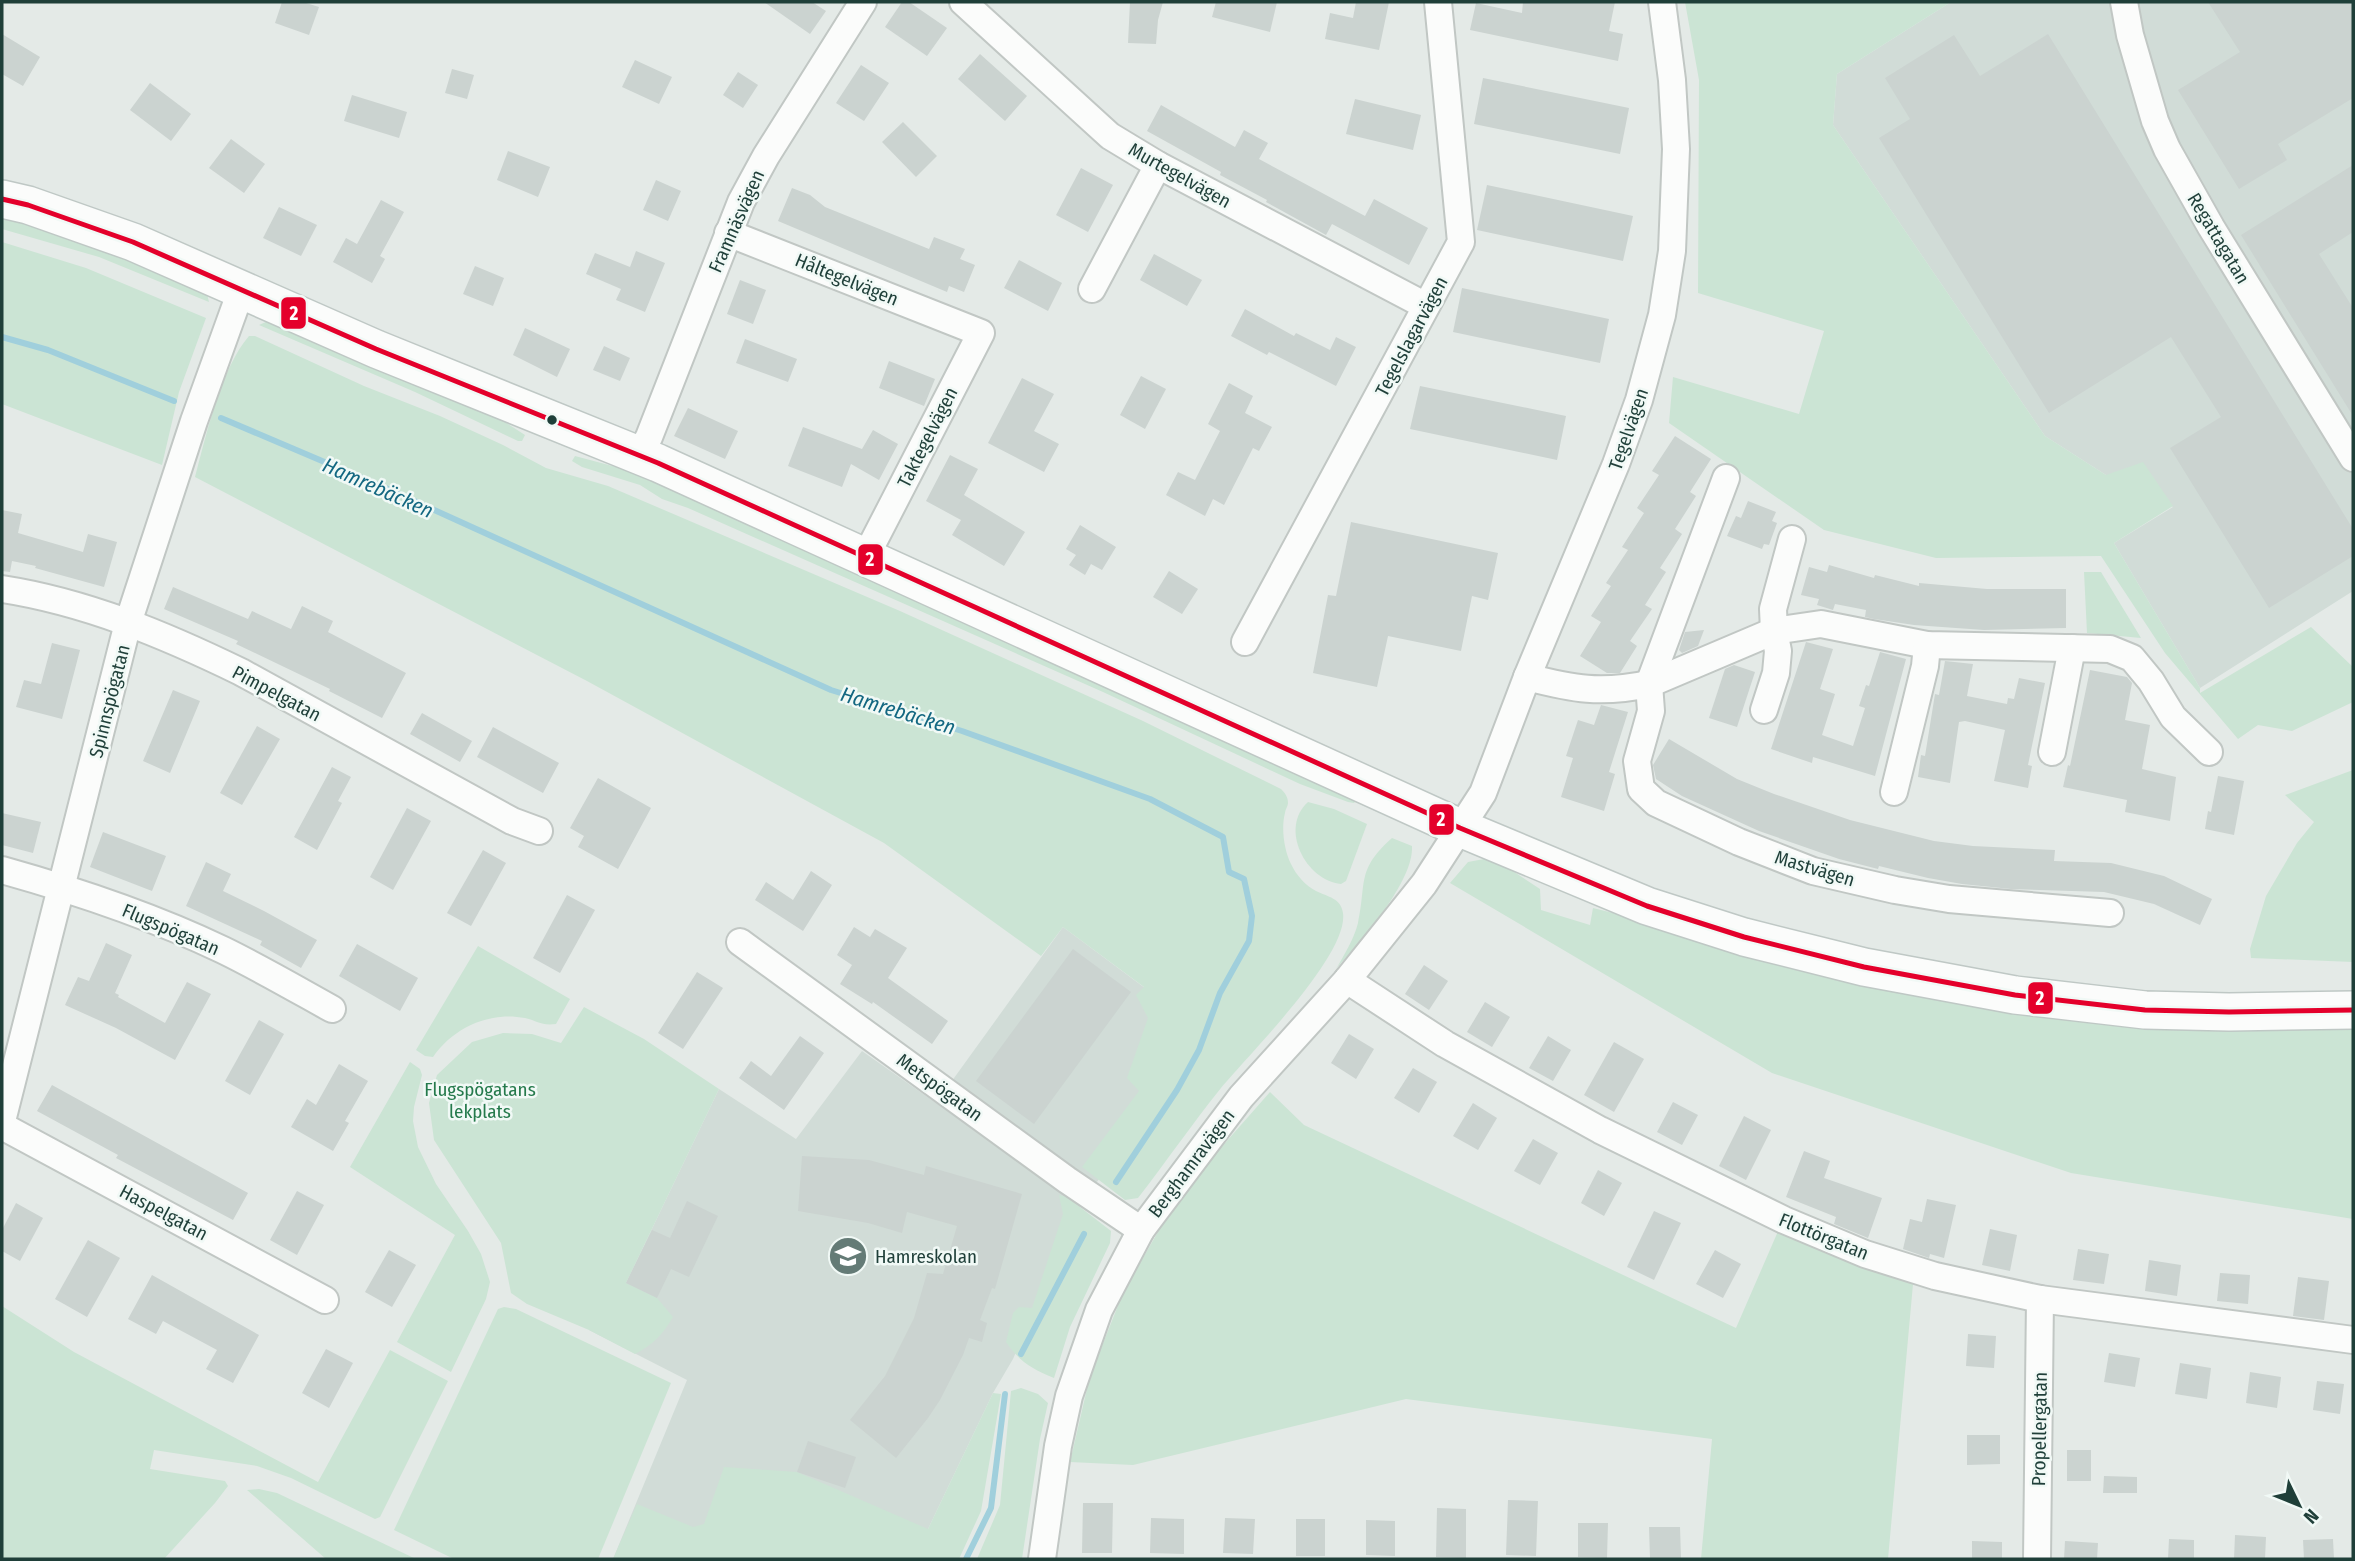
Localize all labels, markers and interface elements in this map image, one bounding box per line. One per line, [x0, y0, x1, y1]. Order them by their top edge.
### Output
street label: Murtegelvägen [1125, 138, 1235, 213]
street label: Framnäsvägen [704, 166, 769, 276]
street label: Regattagatan [2182, 189, 2255, 288]
street label: Håltegelvägen [792, 248, 902, 311]
street label: Tegelslagarvägen [1370, 272, 1453, 400]
line badge: 2 [280, 296, 307, 330]
text: 2 [289, 302, 299, 325]
street label: Taktegelvägen [892, 383, 963, 491]
street label: Tegelvägen [1604, 385, 1653, 473]
unlabelled marker [545, 413, 559, 427]
water label: Hamrebäcken [319, 452, 437, 524]
line badge: 2 [857, 543, 884, 576]
text: 2 [865, 548, 875, 571]
street label: Spinnspögatan [84, 642, 135, 760]
street label: Pimpelgatan [228, 660, 325, 726]
water label: Hamrebäcken [838, 681, 958, 741]
line badge: 2 [1428, 803, 1455, 836]
text: 2 [1436, 808, 1446, 831]
street label: Mastvägen [1772, 845, 1858, 892]
street label: Flugspögatan [119, 899, 223, 960]
line badge: 2 [2027, 981, 2054, 1015]
text: 2 [2035, 987, 2045, 1010]
street label: Metspögatan [892, 1049, 987, 1126]
park label: Flugspögatans lekplats [424, 1078, 536, 1123]
street label: Berghamravägen [1143, 1105, 1240, 1222]
street label: Haspelgatan [116, 1180, 212, 1245]
street label: Flottörgatan [1776, 1208, 1872, 1265]
school or university icon: Hamreskolan [827, 1235, 869, 1277]
place label: Hamreskolan [875, 1245, 977, 1268]
street label: Propellergatan [2027, 1372, 2052, 1486]
north arrow [2264, 1470, 2334, 1540]
text: N [2299, 1504, 2323, 1528]

